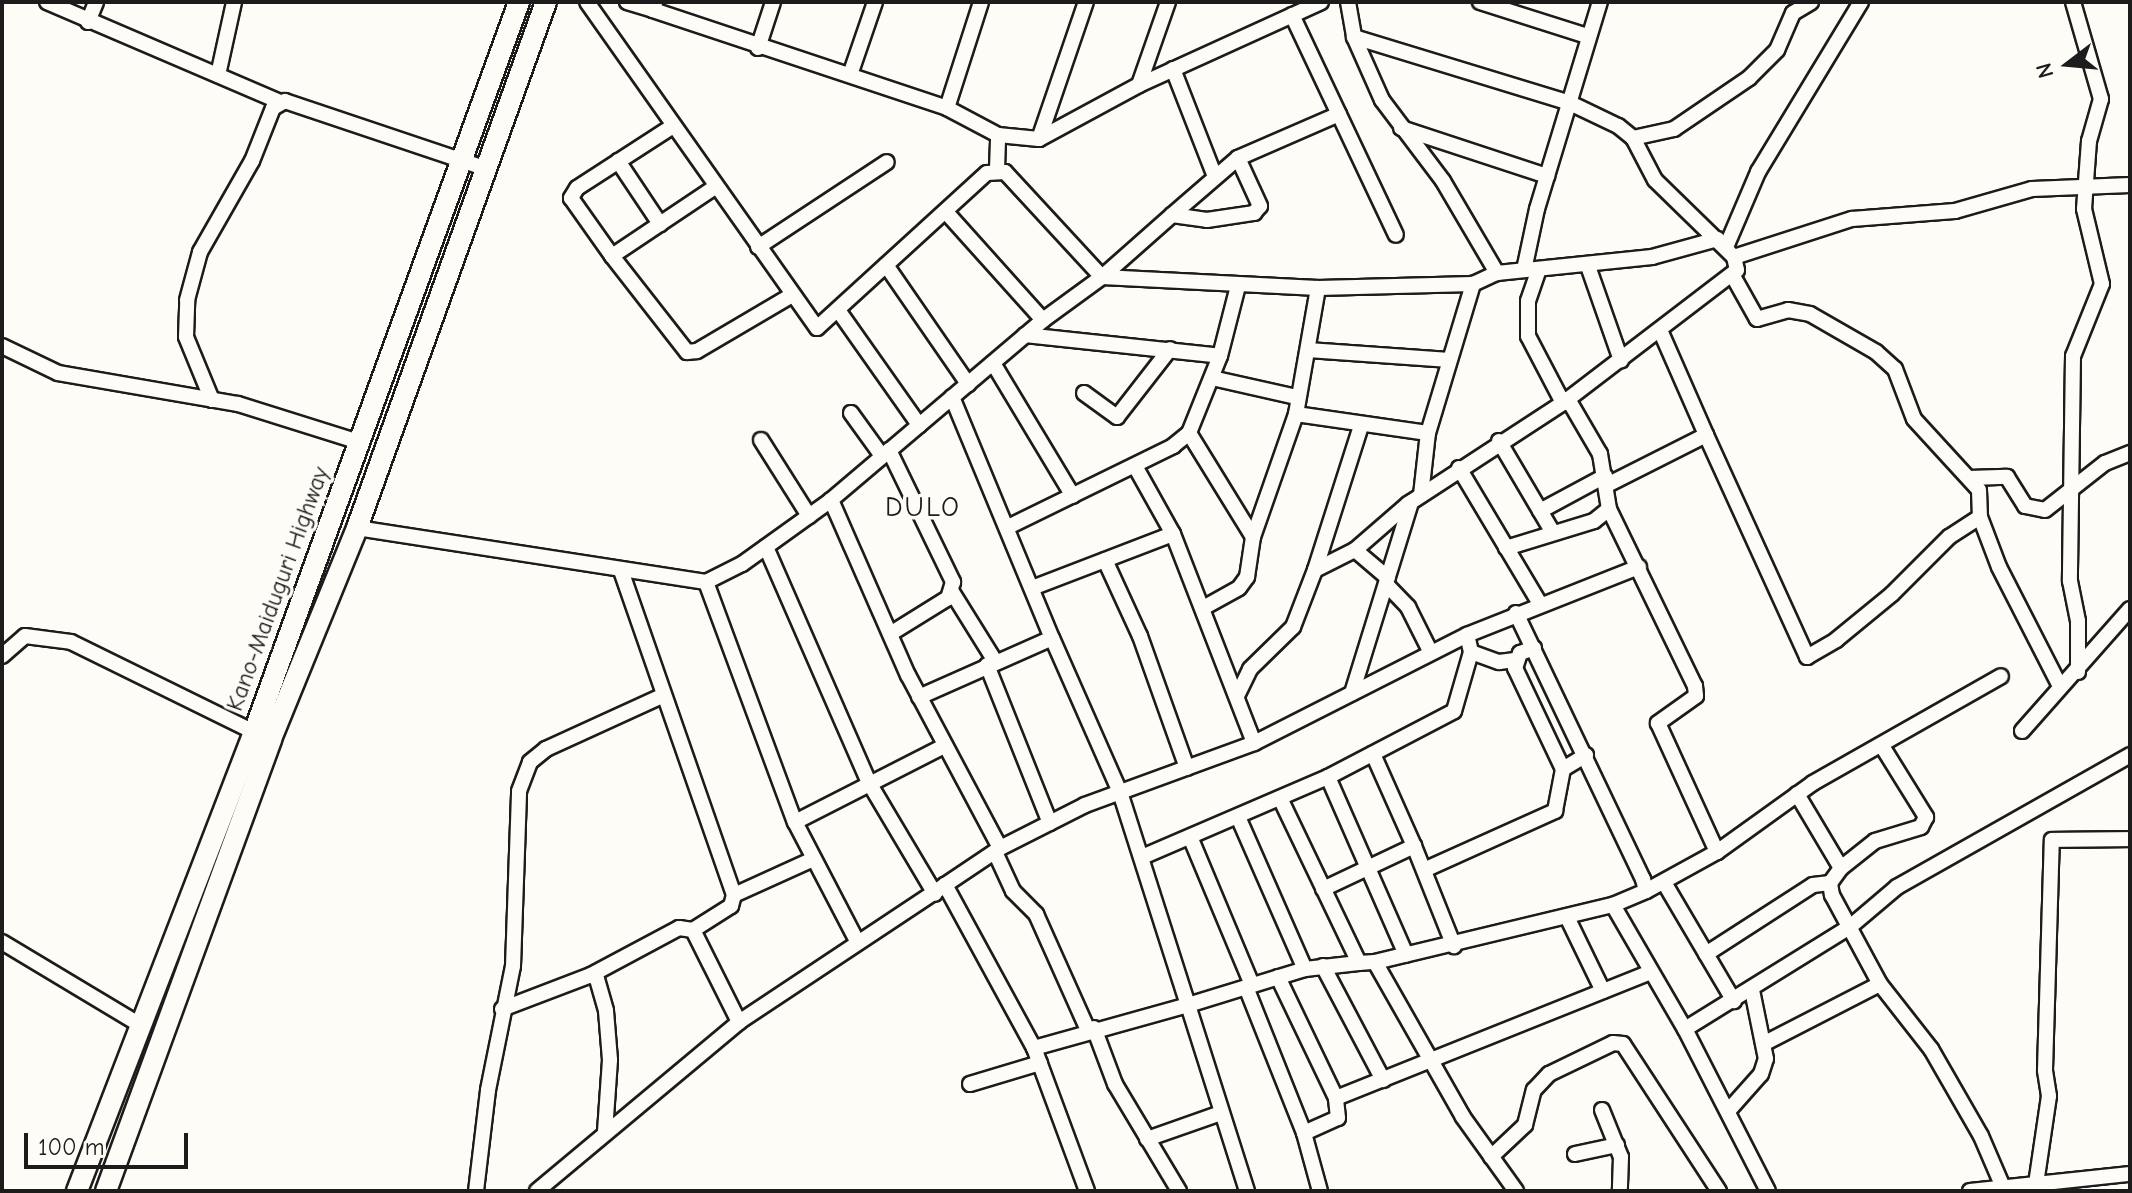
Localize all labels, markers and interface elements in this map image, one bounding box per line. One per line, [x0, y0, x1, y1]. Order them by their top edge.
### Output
north arrow [2028, 24, 2108, 104]
text: N [2030, 60, 2059, 81]
street label: Kano-Maiduguri Highway [220, 463, 336, 715]
district label: DULO [885, 490, 961, 524]
scale bar [28, 1117, 192, 1167]
text: 100 m [38, 1133, 105, 1161]

